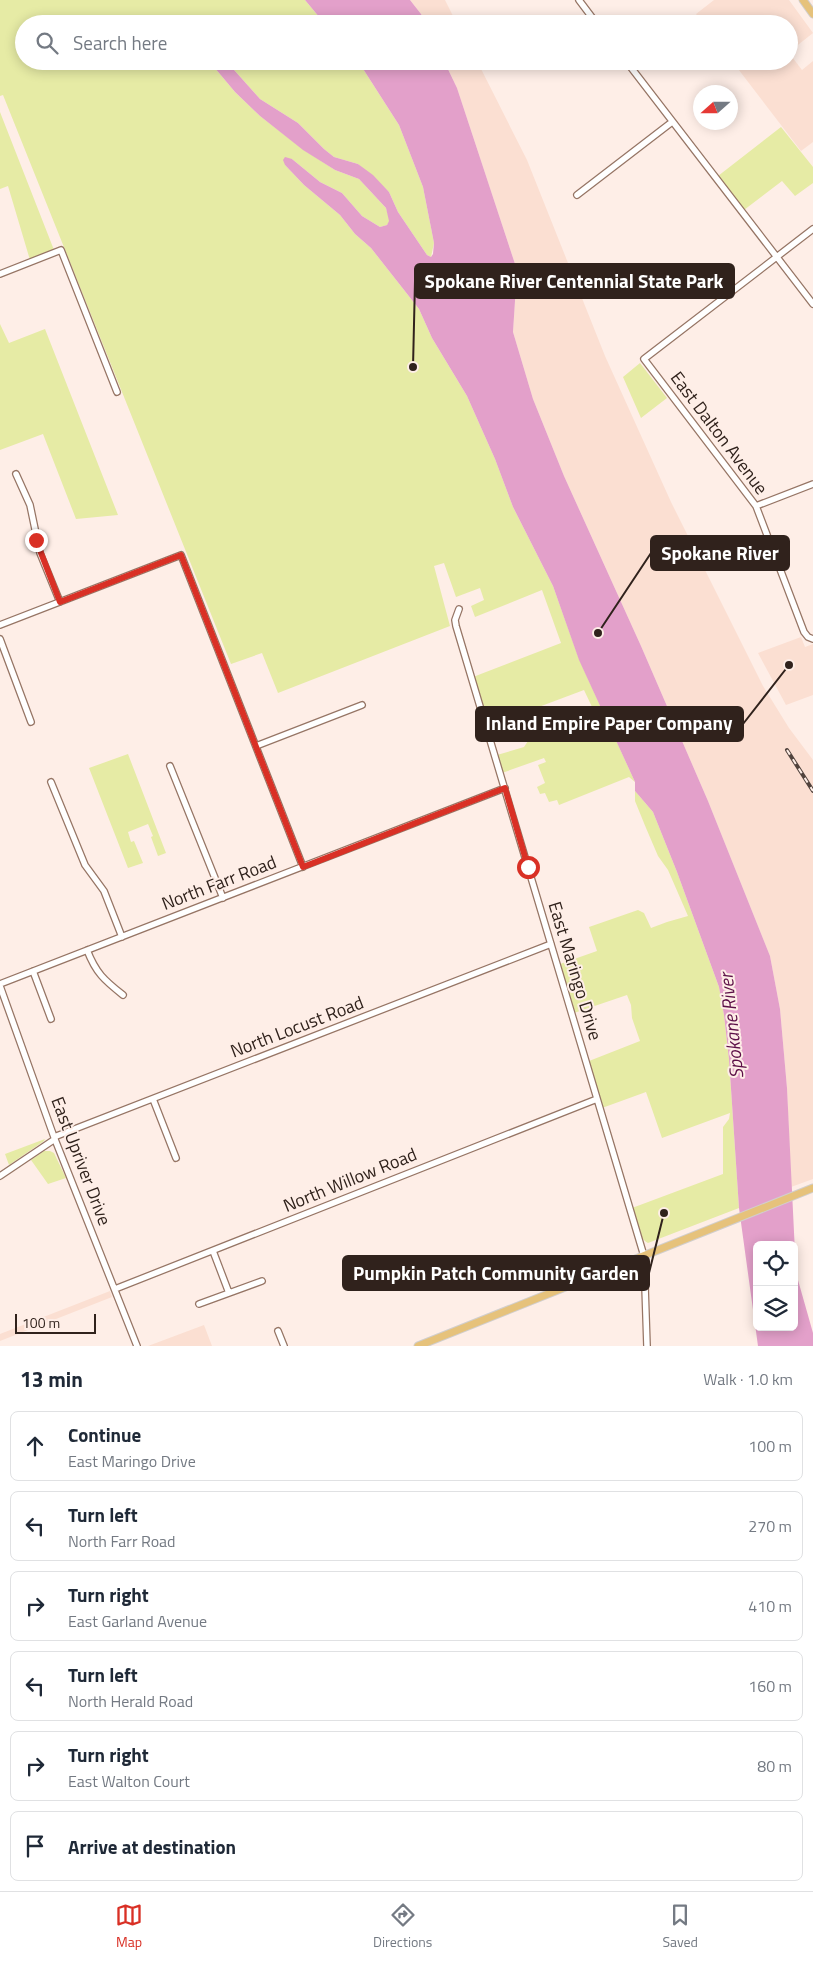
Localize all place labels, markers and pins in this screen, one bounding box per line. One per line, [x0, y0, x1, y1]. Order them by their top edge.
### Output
callout: Spokane River Centennial State Park [415, 264, 734, 298]
callout: Spokane River [651, 536, 789, 570]
callout: Inland Empire Paper Company [476, 707, 743, 741]
callout: Pumpkin Patch Community Garden [343, 1256, 649, 1290]

